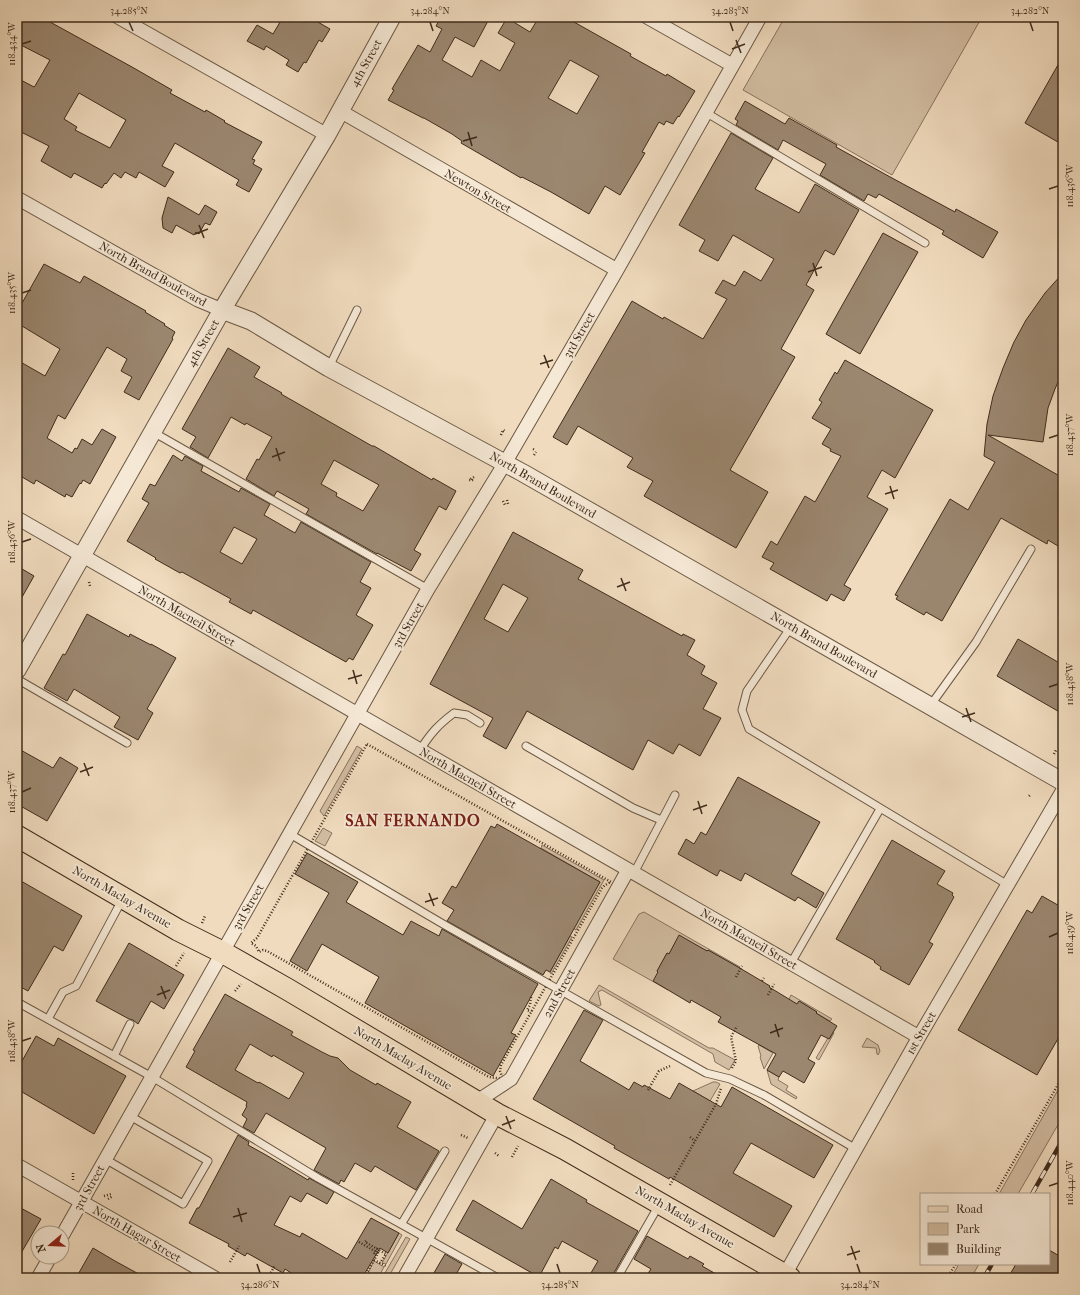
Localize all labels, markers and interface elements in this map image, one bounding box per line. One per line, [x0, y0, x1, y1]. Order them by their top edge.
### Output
text: 34.285°N [110, 5, 148, 17]
text: 34.284°N [410, 5, 450, 17]
text: 34.283°N [711, 5, 749, 17]
text: 34.282°N [1011, 5, 1050, 17]
text: 118.434°W [6, 21, 18, 66]
street label: 4th Street [347, 36, 385, 89]
text: 118.436°W [1064, 163, 1076, 208]
street label: Newton Street [442, 166, 515, 216]
street label: North Brand Boulevard [97, 239, 210, 310]
text: 118.435°W [6, 271, 18, 314]
street label: 3rd Street [560, 309, 598, 360]
street label: 4th Street [184, 316, 223, 369]
text: 118.437°W [1064, 412, 1076, 456]
street label: North Brand Boulevard [487, 449, 599, 521]
text: 118.436°W [6, 519, 18, 564]
street label: North Macneil Street [136, 583, 238, 650]
street label: 3rd Street [389, 599, 427, 650]
street label: North Brand Boulevard [768, 609, 880, 681]
text: 118.438°W [1064, 661, 1076, 705]
street label: North Macneil Street [417, 745, 519, 812]
text: 118.437°W [6, 769, 18, 813]
district label: SAN FERNANDO [345, 811, 481, 830]
street label: North Maclay Avenue [70, 863, 174, 931]
street label: 3rd Street [229, 881, 267, 932]
street label: North Macneil Street [698, 906, 800, 973]
text: 118.439°W [1064, 910, 1076, 955]
street label: 2nd Street [540, 965, 579, 1020]
street label: 1st Street [903, 1008, 939, 1057]
text: 118.438°W [6, 1018, 18, 1062]
street label: North Maclay Avenue [351, 1023, 455, 1093]
text: 118.440°W [1064, 1159, 1076, 1206]
street label: 3rd Street [71, 1162, 108, 1214]
street label: North Maclay Avenue [633, 1183, 737, 1251]
legend [920, 1193, 1050, 1265]
text: Road [956, 1202, 983, 1216]
street label: North Hagar Street [90, 1203, 184, 1265]
text: Park [956, 1222, 981, 1236]
north arrow [30, 1225, 70, 1265]
text: N [33, 1241, 49, 1254]
text: Building [956, 1242, 1001, 1256]
text: 34.286°N [240, 1279, 280, 1291]
text: 34.285°N [541, 1279, 579, 1291]
text: 34.284°N [840, 1279, 880, 1291]

